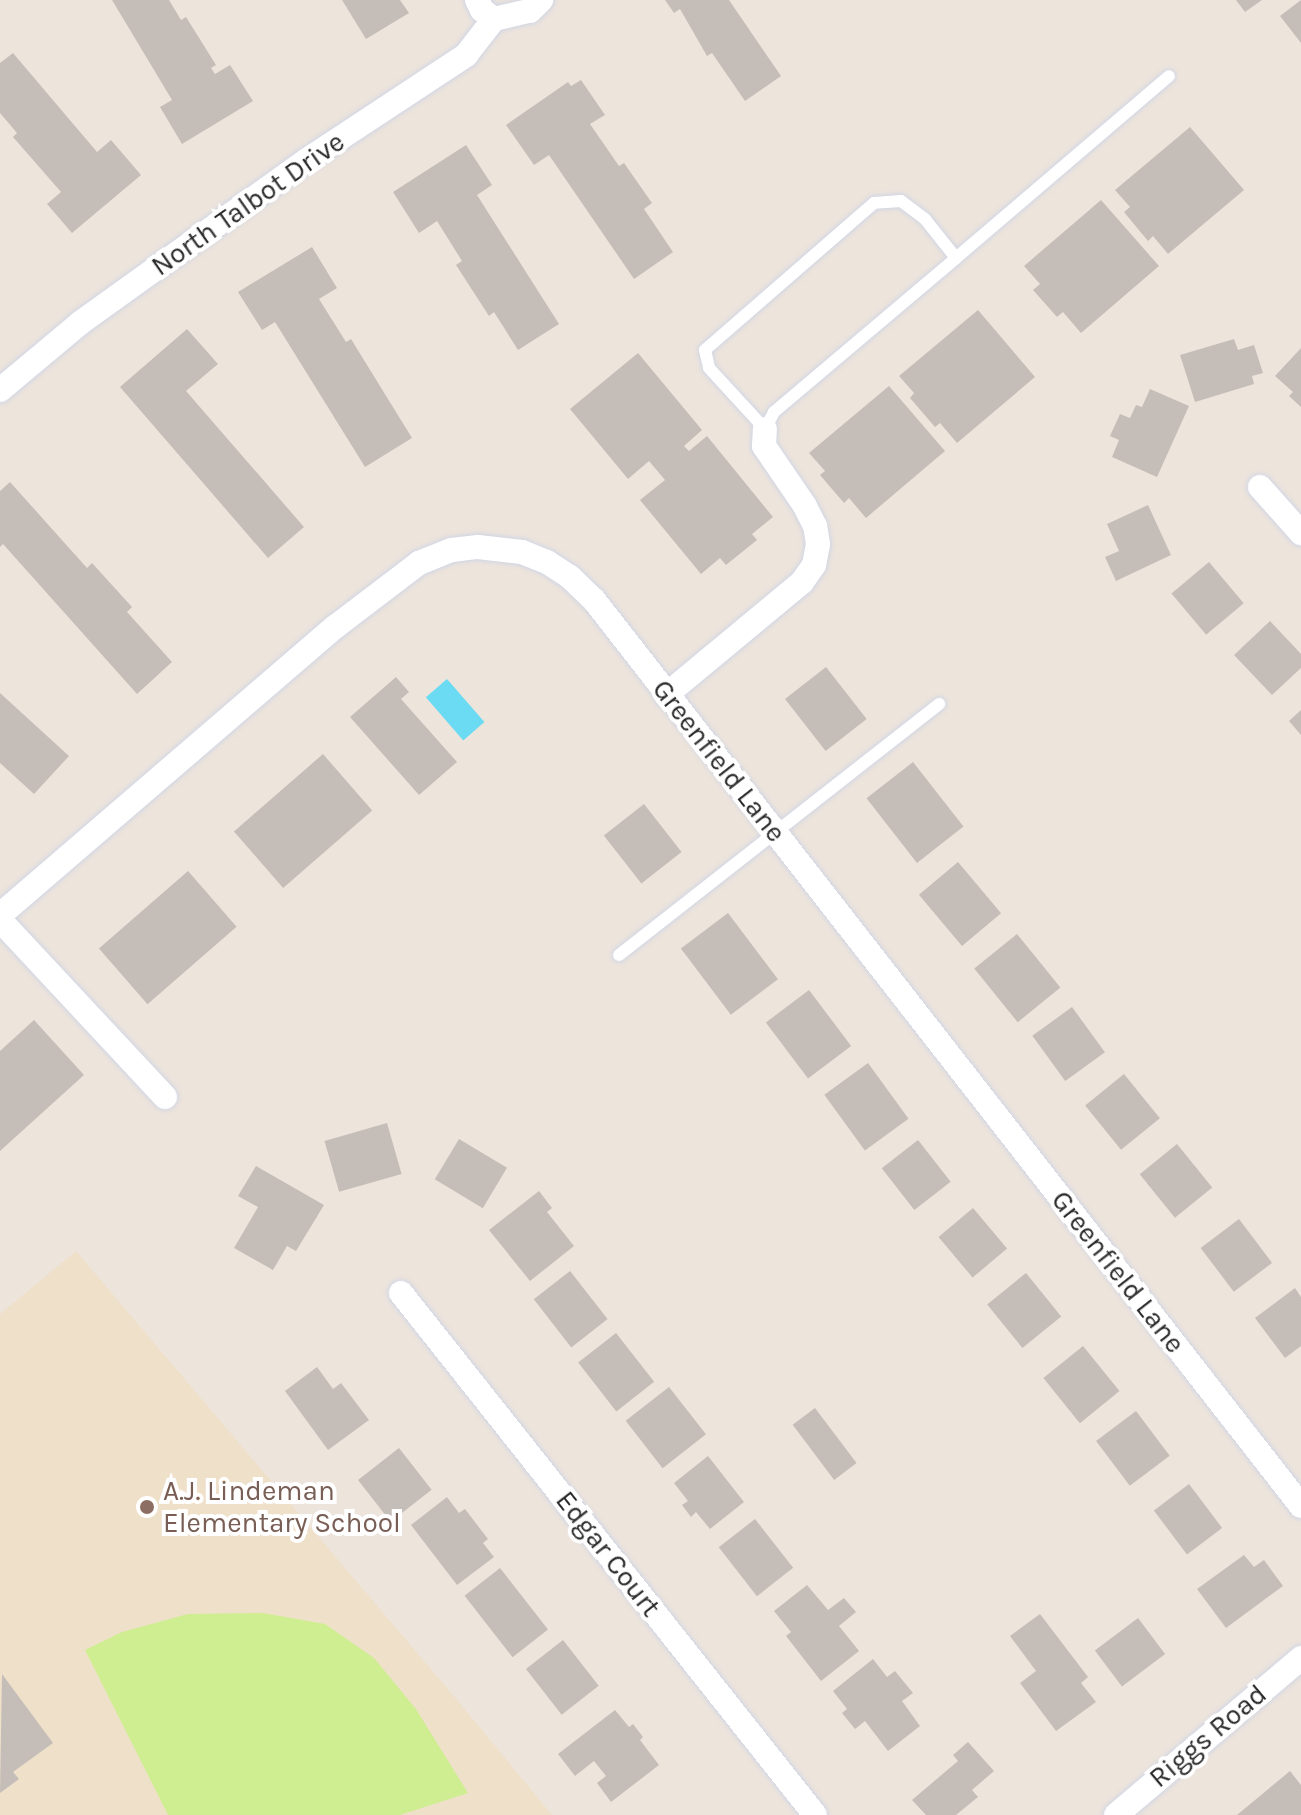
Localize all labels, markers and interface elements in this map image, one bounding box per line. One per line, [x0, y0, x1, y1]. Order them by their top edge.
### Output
street label: North Talbot Drive [145, 125, 351, 283]
street label: Greenfield Lane [645, 673, 793, 849]
street label: Greenfield Lane [1044, 1184, 1192, 1360]
place label: A.J. Lindeman Elementary School [163, 1474, 401, 1540]
street label: Edgar Court [548, 1484, 668, 1624]
marker: A.J. Lindeman Elementary School [138, 1498, 156, 1516]
street label: Riggs Road [1142, 1677, 1274, 1795]

